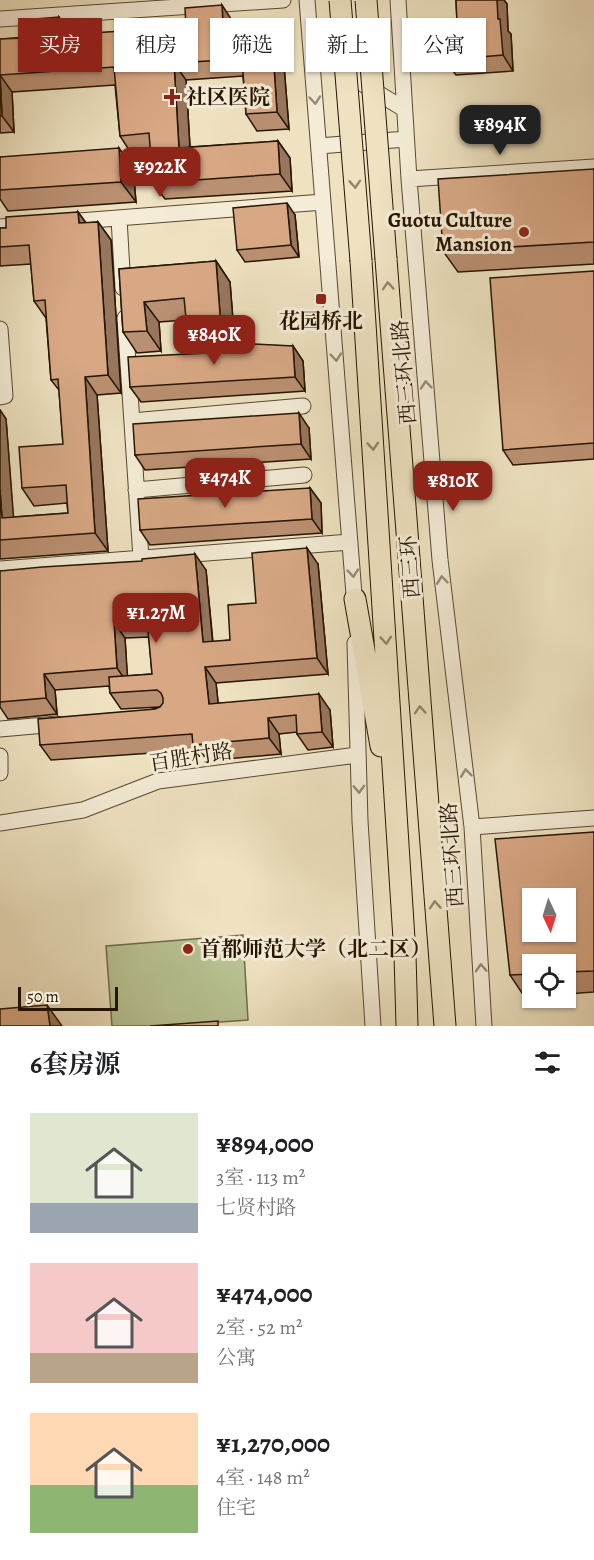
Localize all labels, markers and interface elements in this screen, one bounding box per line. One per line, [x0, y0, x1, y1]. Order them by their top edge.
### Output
chip: 买房 [18, 18, 102, 72]
chip: 租房 [114, 18, 198, 72]
chip: 筛选 [210, 18, 294, 72]
chip: 新上 [306, 18, 390, 72]
chip: 公寓 [402, 18, 486, 72]
place label: 社区医院 [186, 83, 270, 111]
marker: 社区医院 [163, 88, 181, 106]
one-way arrow [308, 96, 321, 105]
pin: ¥894K [458, 105, 542, 156]
text: ¥894K [474, 111, 526, 138]
pin: ¥922K [118, 147, 202, 198]
text: ¥922K [133, 153, 187, 180]
one-way arrow [348, 179, 361, 188]
place label: Guotu Culture Mansion [388, 206, 512, 258]
marker: Guotu Culture Mansion [517, 225, 531, 239]
one-way arrow [382, 281, 395, 290]
marker: 花园桥北 [314, 292, 328, 306]
place label: 花园桥北 [279, 307, 363, 335]
pin: ¥840K [172, 315, 256, 366]
street label: 西三环北路 [385, 318, 423, 426]
text: ¥840K [187, 321, 241, 348]
one-way arrow [329, 353, 342, 362]
one-way arrow [420, 381, 433, 390]
one-way arrow [366, 441, 379, 450]
pin: ¥474K [183, 458, 267, 509]
pin: ¥810K [411, 461, 495, 512]
text: ¥474K [199, 464, 251, 491]
text: ¥810K [427, 467, 479, 494]
street label: 西三环 [394, 535, 426, 599]
one-way arrow [346, 568, 359, 577]
one-way arrow [437, 575, 449, 584]
pin: ¥1.27M [107, 593, 205, 644]
text: ¥1.27M [126, 599, 186, 626]
one-way arrow [379, 636, 392, 645]
one-way arrow [414, 706, 427, 715]
street label: 百胜村路 [147, 737, 235, 777]
one-way arrow [460, 769, 472, 778]
one-way arrow [352, 784, 365, 793]
street label: 西三环北路 [434, 802, 470, 908]
north arrow [522, 888, 576, 942]
map controls [522, 888, 576, 1008]
one-way arrow [429, 900, 442, 909]
place label: 首都师范大学（北二区） [200, 935, 431, 963]
marker: 首都师范大学（北二区） [181, 942, 195, 956]
button: locate [522, 954, 576, 1008]
one-way arrow [474, 963, 487, 972]
scale bar [18, 984, 118, 1012]
text: 50 m [27, 986, 59, 1008]
icon: filters [531, 1046, 564, 1079]
text: 6套房源 [30, 1047, 120, 1082]
text: ¥894,000 [216, 1126, 314, 1161]
icon: home [78, 1137, 150, 1209]
text: 3室 · 113 m² [216, 1164, 305, 1191]
text: 七贤村路 [216, 1194, 296, 1221]
text: ¥474,000 [216, 1276, 313, 1311]
icon: home [78, 1287, 150, 1359]
text: 2室 · 52 m² [216, 1314, 303, 1341]
text: 公寓 [216, 1344, 256, 1371]
text: ¥1,270,000 [216, 1426, 330, 1461]
icon: home [78, 1437, 150, 1509]
text: 4室 · 148 m² [216, 1464, 310, 1491]
text: 住宅 [216, 1494, 256, 1521]

